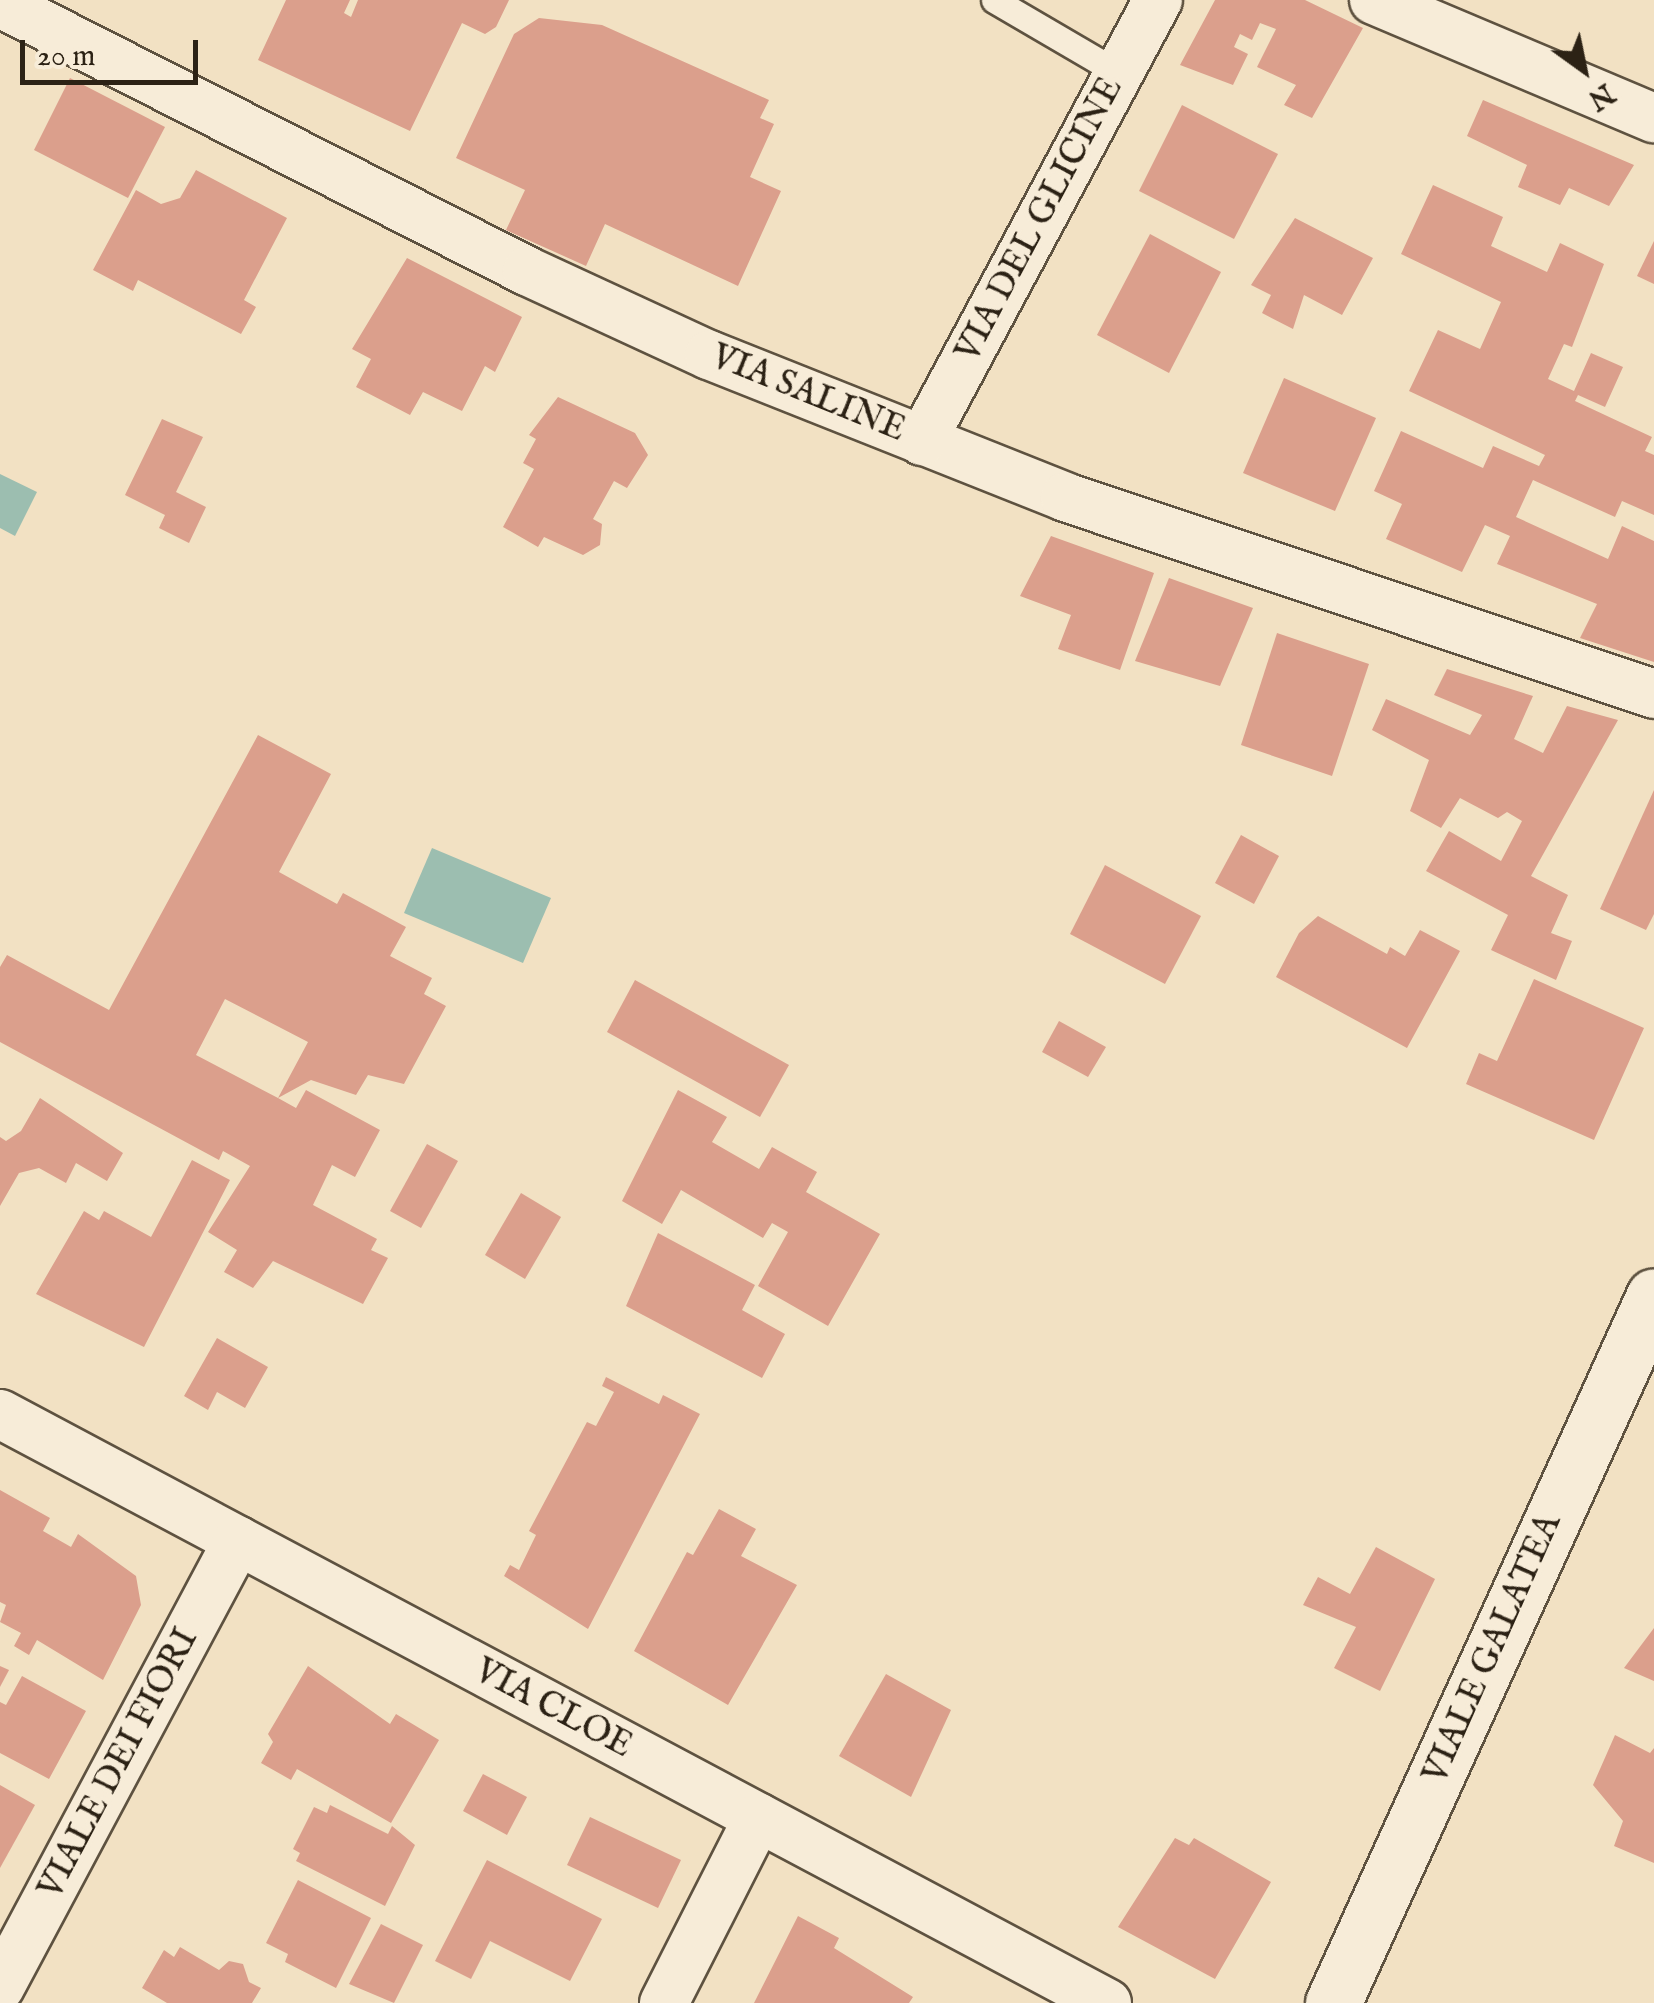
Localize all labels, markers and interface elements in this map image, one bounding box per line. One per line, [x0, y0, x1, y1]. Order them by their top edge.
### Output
scale bar [25, 20, 202, 82]
north arrow [1534, 20, 1634, 120]
text: 20 m [37, 38, 96, 76]
street label: VIA DEL GLICINE [947, 71, 1133, 369]
text: N [1581, 74, 1620, 117]
street label: VIA SALINE [705, 336, 911, 452]
street label: VIALE GALATEA [1415, 1508, 1571, 1790]
street label: VIALE DEI FIORI [30, 1622, 208, 1906]
street label: VIA CLOE [467, 1650, 639, 1768]

